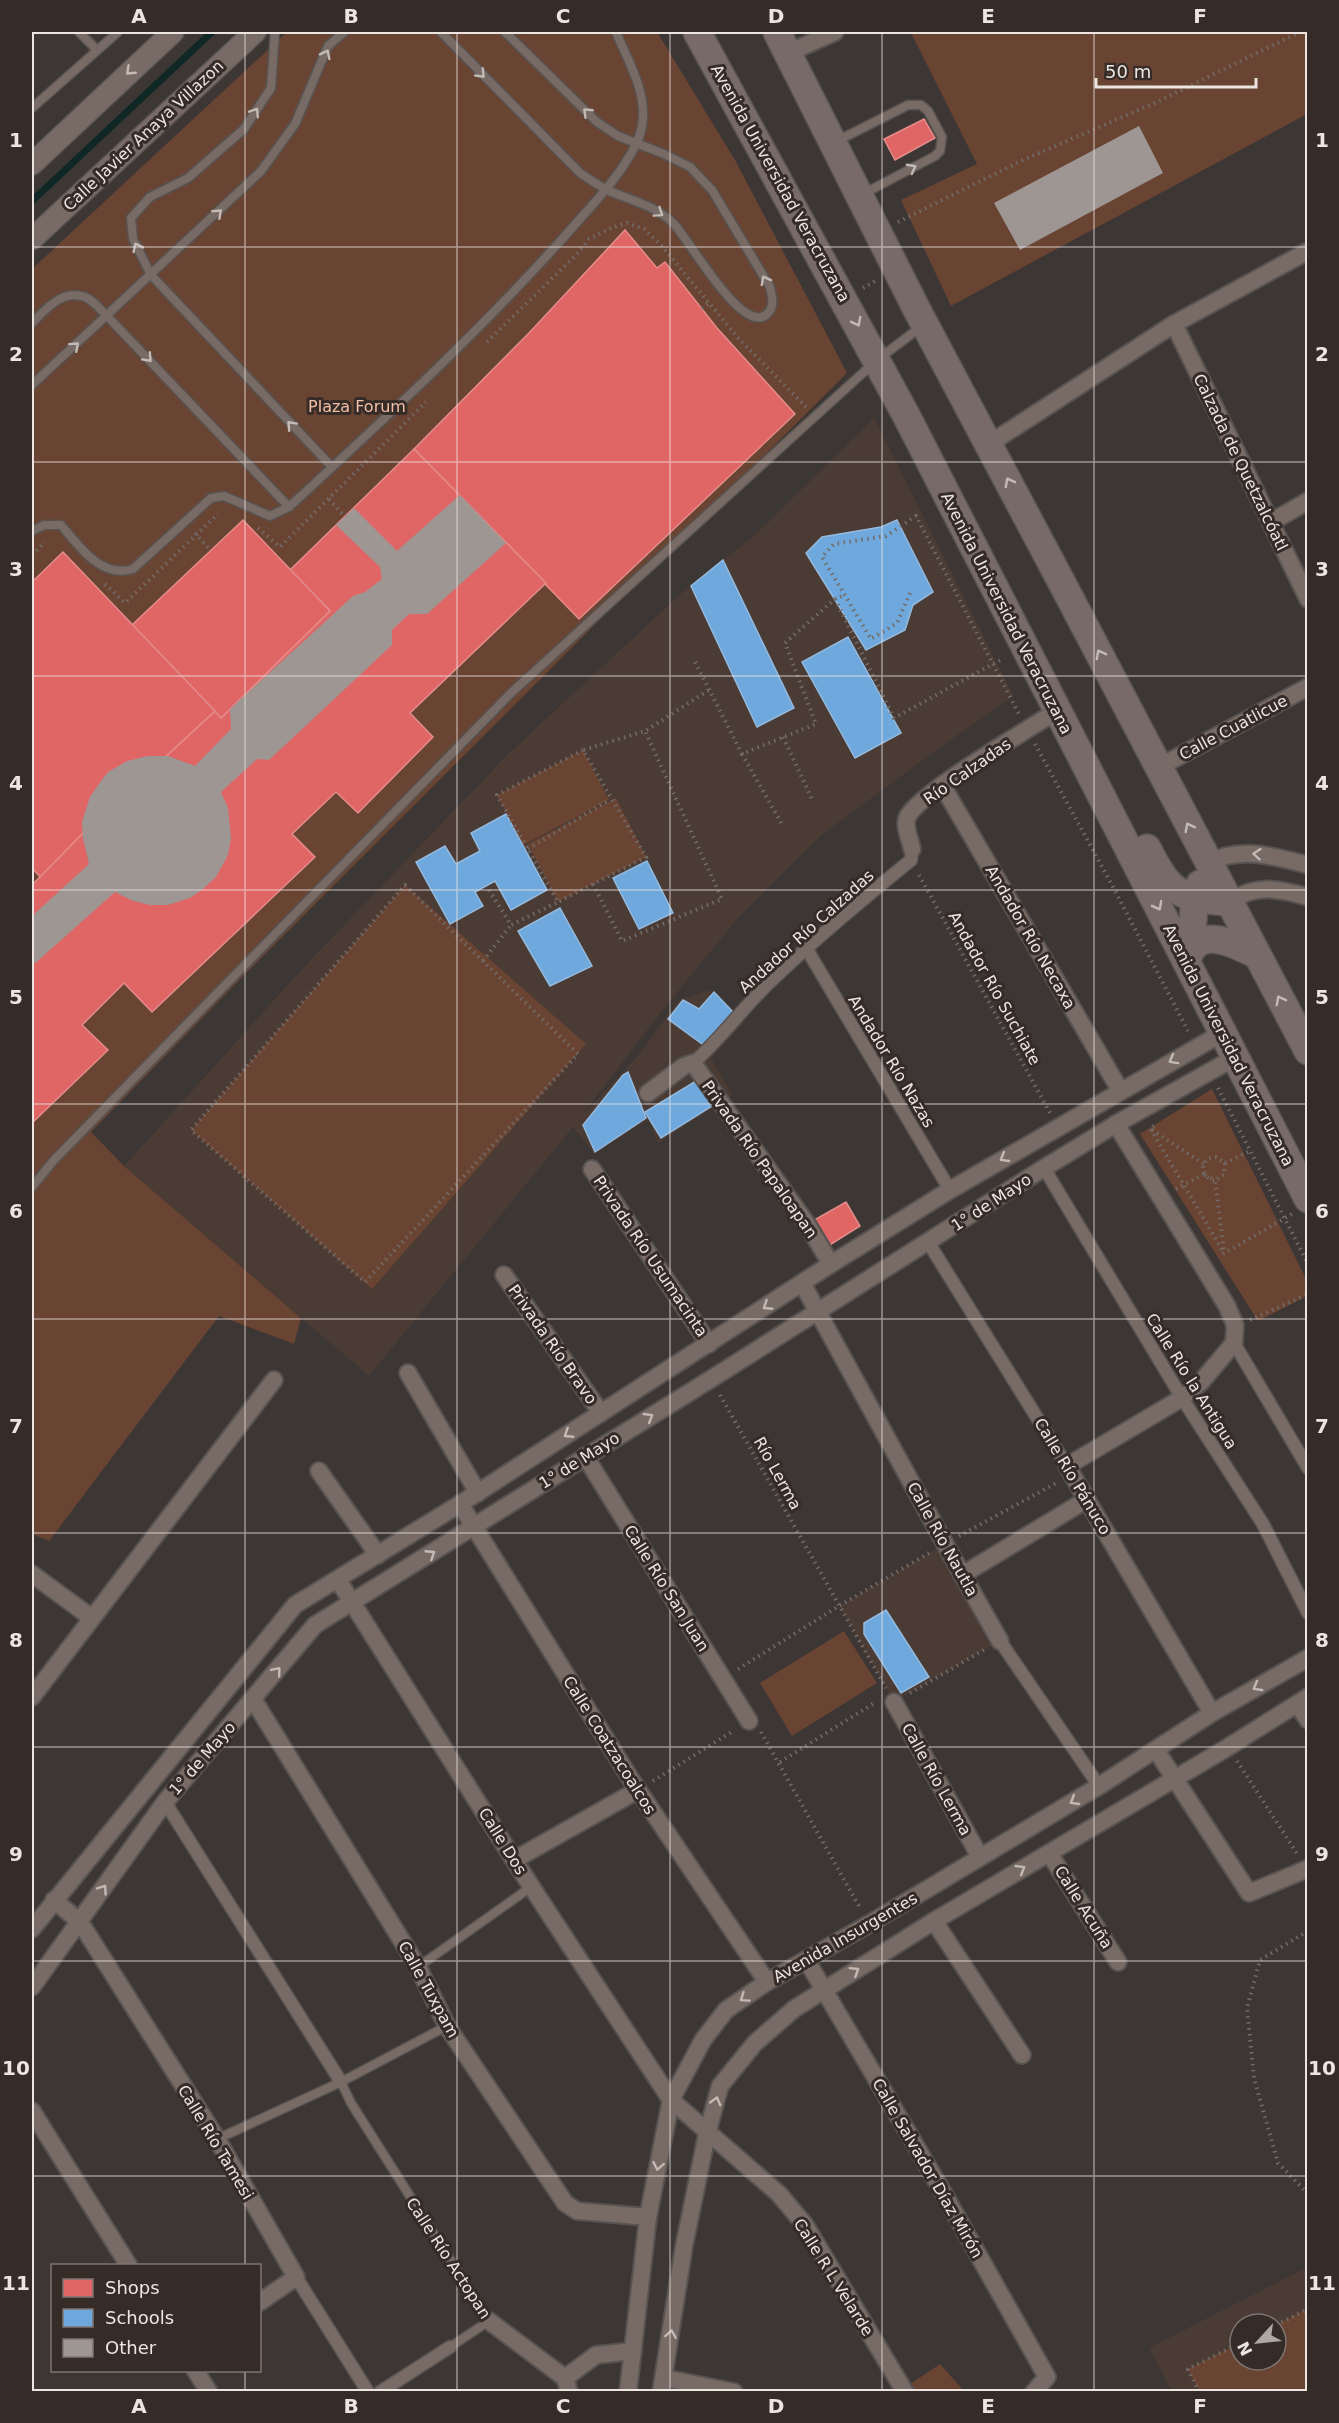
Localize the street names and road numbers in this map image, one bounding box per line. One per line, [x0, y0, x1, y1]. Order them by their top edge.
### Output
street label: Calle Javier Anaya Villazon [59, 56, 227, 215]
street label: Avenida Universidad Veracruzana [707, 61, 854, 305]
street label: Calzada de Quetzalcóatl [1189, 371, 1292, 554]
street label: Avenida Universidad Veracruzana [937, 489, 1076, 737]
street label: Calle Cuatlicue [1176, 691, 1291, 764]
street label: Río Calzadas [920, 734, 1015, 809]
street label: Andador Río Necaxa [982, 862, 1079, 1012]
street label: Andador Río Calzadas [735, 866, 878, 997]
street label: Andador Río Suchiate [944, 908, 1045, 1068]
street label: Avenida Universidad Veracruzana [1159, 921, 1298, 1169]
street label: Andador Río Nazas [844, 991, 939, 1131]
street label: Privada Río Papaloapan [698, 1077, 821, 1242]
street label: 1° de Mayo [948, 1170, 1035, 1235]
street label: Privada Río Usumacinta [590, 1172, 712, 1340]
street label: Privada Río Bravo [504, 1281, 601, 1408]
street label: Calle Río la Antigua [1142, 1310, 1241, 1453]
street label: Calle Río Pánuco [1030, 1414, 1115, 1538]
street label: 1° de Mayo [536, 1428, 623, 1493]
street label: Río Lerma [750, 1433, 805, 1513]
street label: Calle Río Nautla [903, 1479, 982, 1600]
street label: Calle Río San Juan [620, 1522, 713, 1655]
street label: Calle Coatzacoalcos [559, 1672, 660, 1818]
street label: 1° de Mayo [165, 1718, 239, 1799]
street label: Calle Río Lerma [898, 1720, 975, 1839]
street label: Calle Dos [475, 1804, 531, 1878]
street label: Calle Acuña [1051, 1862, 1117, 1952]
street label: Avenida Insurgentes [770, 1888, 921, 1986]
street label: Calle Tuxpam [394, 1938, 463, 2041]
street label: Calle Salvador Díaz Mirón [868, 2075, 987, 2262]
street label: Calle Río Tamesi [174, 2081, 257, 2203]
street label: Calle Río Actopan [402, 2194, 495, 2323]
street label: Calle R L Velarde [790, 2215, 877, 2340]

